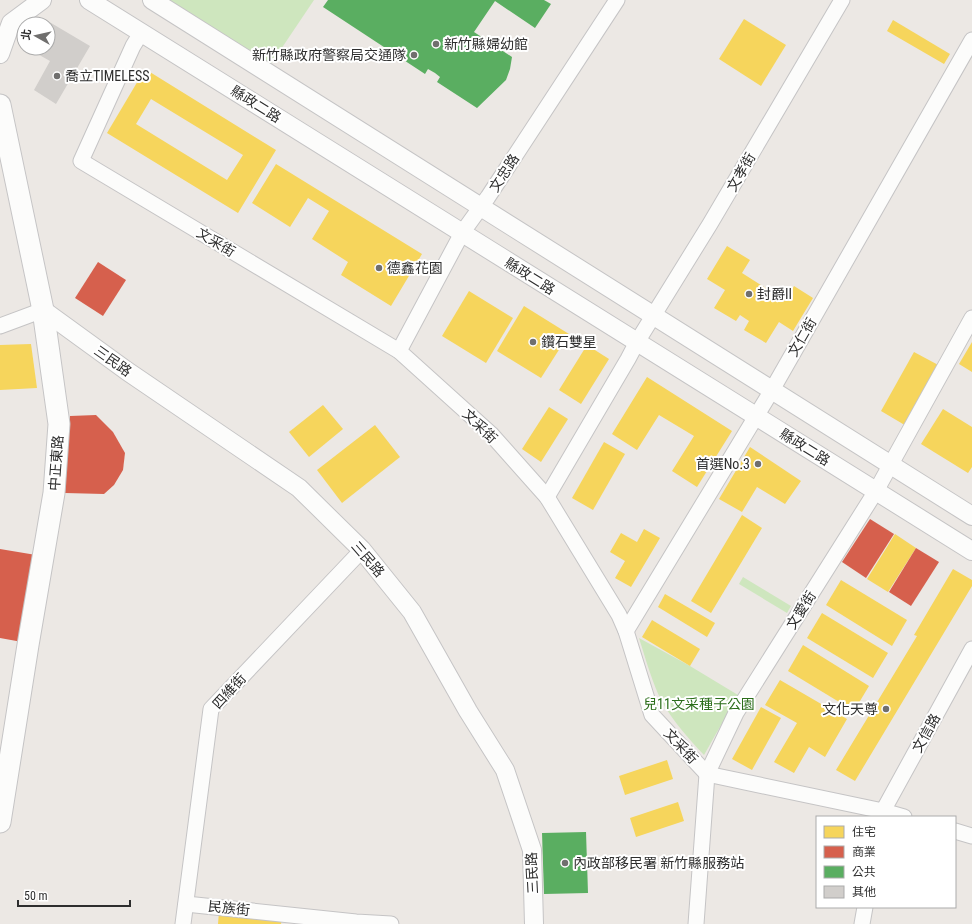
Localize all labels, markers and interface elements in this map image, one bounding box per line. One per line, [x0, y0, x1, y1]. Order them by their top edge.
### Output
north arrow [16, 16, 56, 56]
text: 北 [19, 28, 34, 41]
place label: 新竹縣婦幼館 [444, 36, 528, 52]
marker: 新竹縣婦幼館 [431, 39, 441, 49]
place label: 新竹縣政府警察局交通隊 [252, 47, 406, 63]
marker: 新竹縣政府警察局交通隊 [409, 50, 419, 60]
place label: 喬立TIMELESS [65, 68, 149, 84]
marker: 喬立TIMELESS [52, 71, 62, 81]
street label: 縣政二路 [228, 82, 284, 126]
street label: 文孝街 [724, 150, 758, 194]
street label: 文忠路 [486, 151, 522, 195]
street label: 文采街 [194, 224, 238, 260]
street label: 縣政二路 [502, 254, 558, 298]
place label: 德鑫花園 [387, 260, 443, 276]
marker: 德鑫花園 [374, 263, 384, 273]
place label: 封爵II [757, 286, 792, 302]
marker: 封爵II [744, 289, 754, 299]
street label: 文仁街 [785, 315, 819, 359]
place label: 鑽石雙星 [541, 334, 597, 350]
marker: 鑽石雙星 [528, 337, 538, 347]
street label: 三民路 [91, 342, 135, 380]
street label: 文采街 [459, 406, 501, 446]
street label: 縣政二路 [777, 425, 833, 469]
street label: 中正東路 [46, 435, 66, 491]
place label: 首選No.3 [696, 456, 750, 472]
marker: 首選No.3 [753, 459, 763, 469]
street label: 三民路 [348, 538, 388, 580]
street label: 文愛街 [783, 588, 819, 632]
street label: 四維街 [209, 670, 249, 712]
park label: 兒11文采種子公園 [643, 696, 755, 712]
place label: 文化天尊 [822, 701, 878, 717]
marker: 文化天尊 [881, 704, 891, 714]
street label: 文信路 [909, 711, 943, 755]
street label: 文采街 [661, 725, 701, 767]
legend [816, 816, 956, 908]
text: 住宅 [852, 825, 876, 839]
text: 商業 [852, 845, 876, 859]
street label: 三民路 [523, 852, 541, 894]
place label: 內政部移民署 新竹縣服務站 [573, 855, 744, 871]
marker: 內政部移民署 新竹縣服務站 [560, 858, 570, 868]
text: 公共 [852, 865, 876, 879]
scale bar [18, 882, 130, 908]
text: 其他 [852, 885, 876, 899]
text: 50 m [24, 889, 48, 903]
street label: 民族街 [207, 898, 251, 918]

